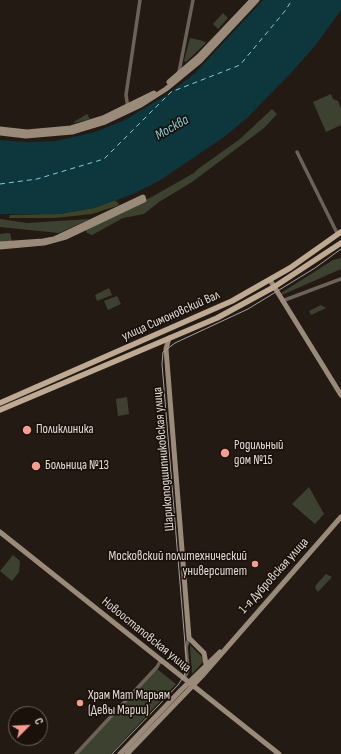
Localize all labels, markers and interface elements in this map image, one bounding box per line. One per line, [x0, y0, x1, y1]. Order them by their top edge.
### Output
water label: Москва [152, 112, 192, 144]
street label: улица Симоновский Вал [120, 287, 222, 345]
street label: Шарикоподшипниковская улица [150, 386, 178, 532]
place label: Поликлиника [36, 422, 94, 438]
marker: Поликлиника [21, 424, 33, 436]
place label: Родильный дом №15 [234, 438, 284, 469]
marker: Родильный дом №15 [219, 447, 231, 459]
place label: Больница №13 [45, 458, 109, 474]
marker: Больница №13 [30, 460, 42, 472]
street label: 1-я Дубровская улица [236, 535, 312, 617]
place label: Московский политехнический университет [109, 549, 247, 580]
marker: Московский политехнический университет [250, 559, 260, 569]
street label: Новоостаповская улица [98, 594, 194, 676]
place label: Храм Мат Марьям (Девы Марии) [88, 688, 170, 719]
marker: Храм Мат Марьям (Девы Марии) [75, 698, 85, 708]
north arrow [8, 706, 48, 746]
text: С [31, 716, 46, 727]

